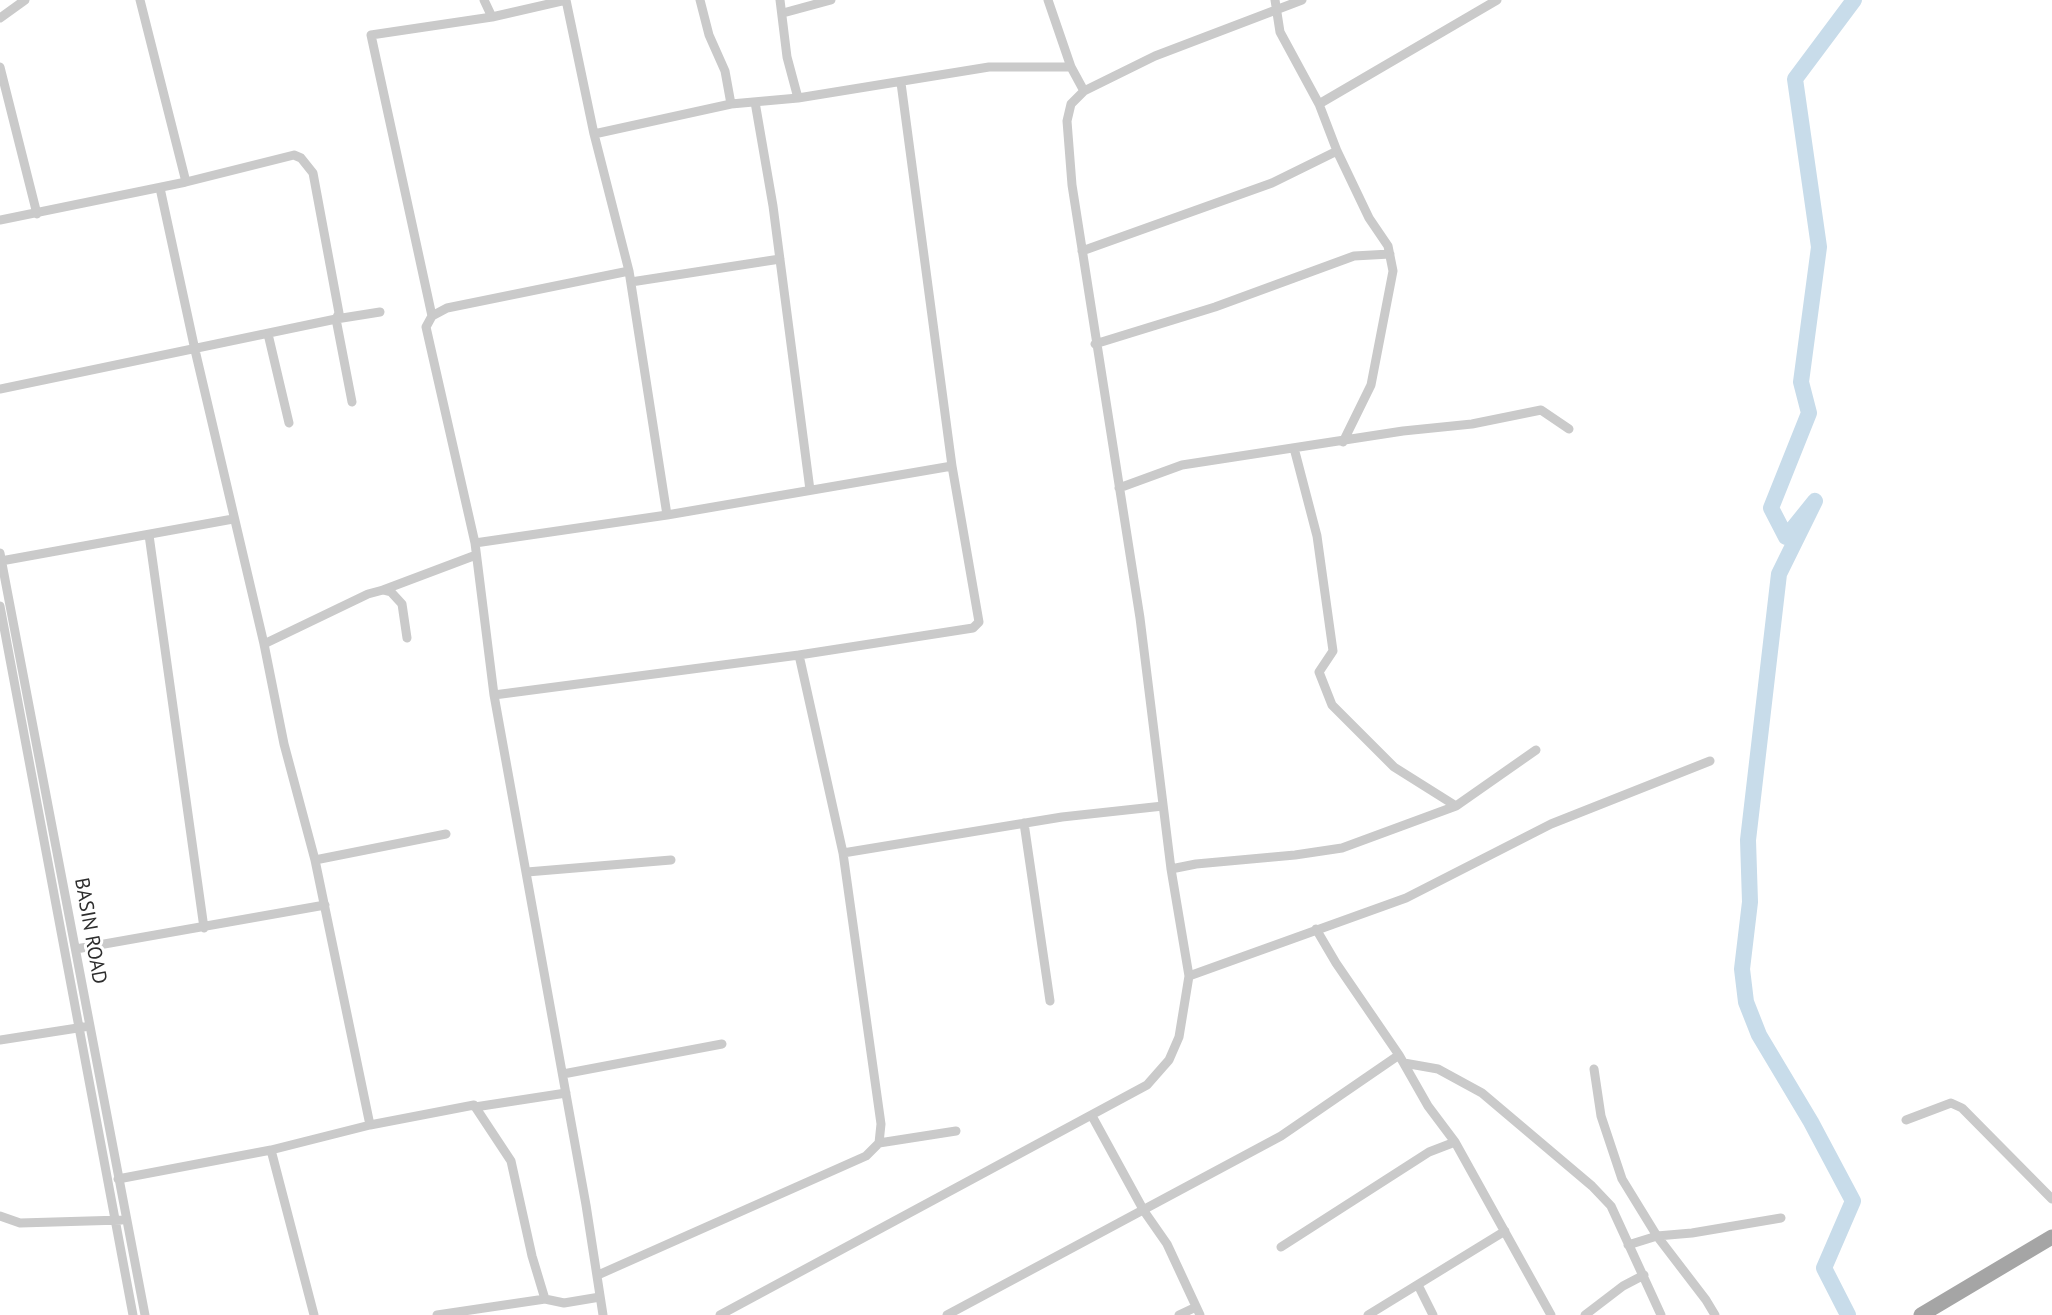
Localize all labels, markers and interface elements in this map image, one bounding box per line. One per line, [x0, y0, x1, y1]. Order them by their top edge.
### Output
street label: BASIN ROAD [69, 876, 111, 986]

